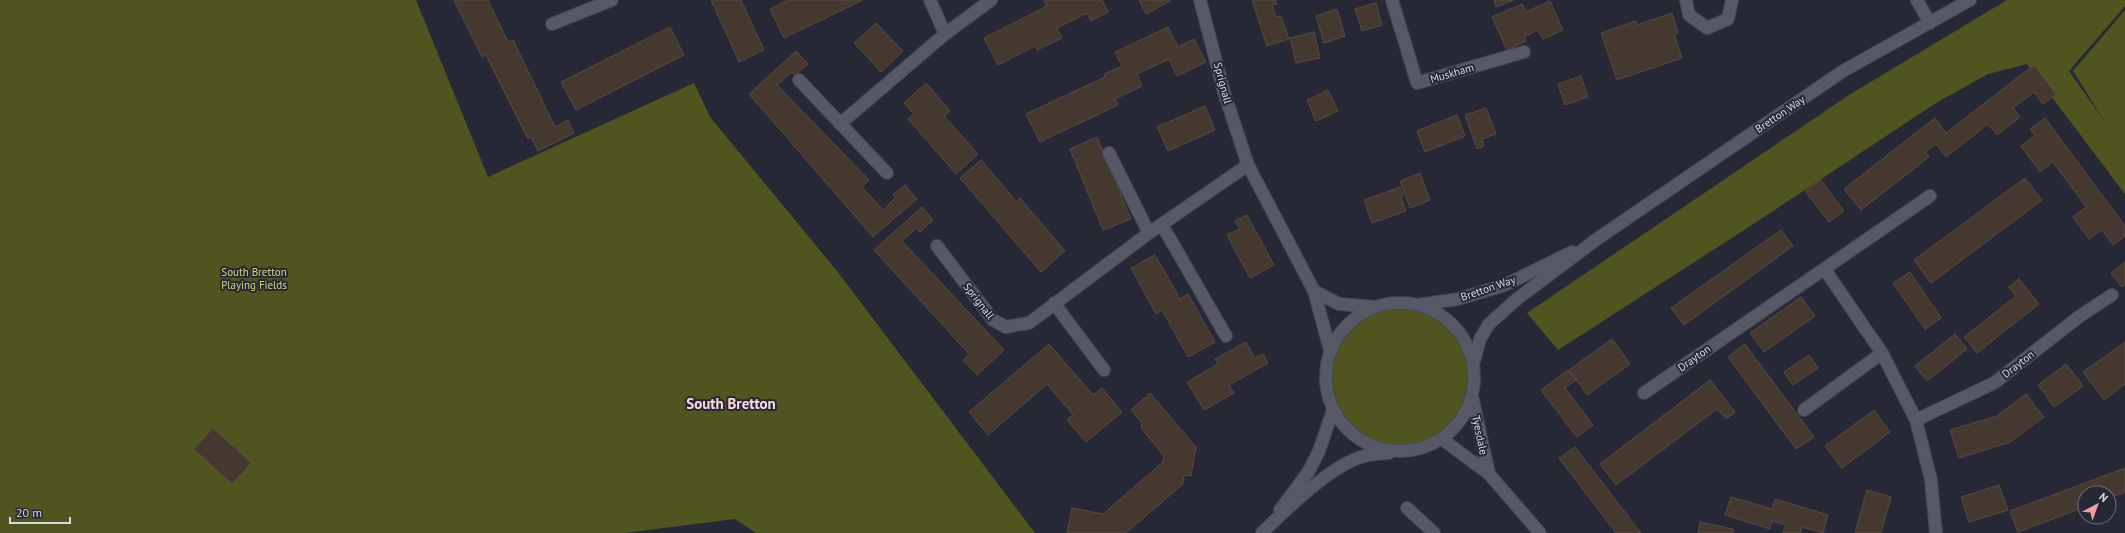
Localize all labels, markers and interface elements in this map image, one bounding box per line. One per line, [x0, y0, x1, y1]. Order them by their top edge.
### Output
street label: Muskham [1428, 60, 1476, 86]
street label: Sprignall [1211, 61, 1235, 106]
street label: Bretton Way [1752, 92, 1808, 136]
park label: South Bretton Playing Fields [221, 265, 287, 292]
street label: Bretton Way [1459, 272, 1518, 304]
street label: Sprignall [960, 280, 998, 323]
street label: Drayton [1675, 342, 1713, 374]
street label: Drayton [1999, 347, 2037, 381]
district label: South Bretton [686, 394, 776, 413]
street label: Tyesdale [1469, 414, 1491, 456]
north arrow [2077, 485, 2117, 525]
text: N [2096, 490, 2111, 505]
scale bar [10, 499, 70, 525]
text: 20 m [16, 505, 42, 520]

